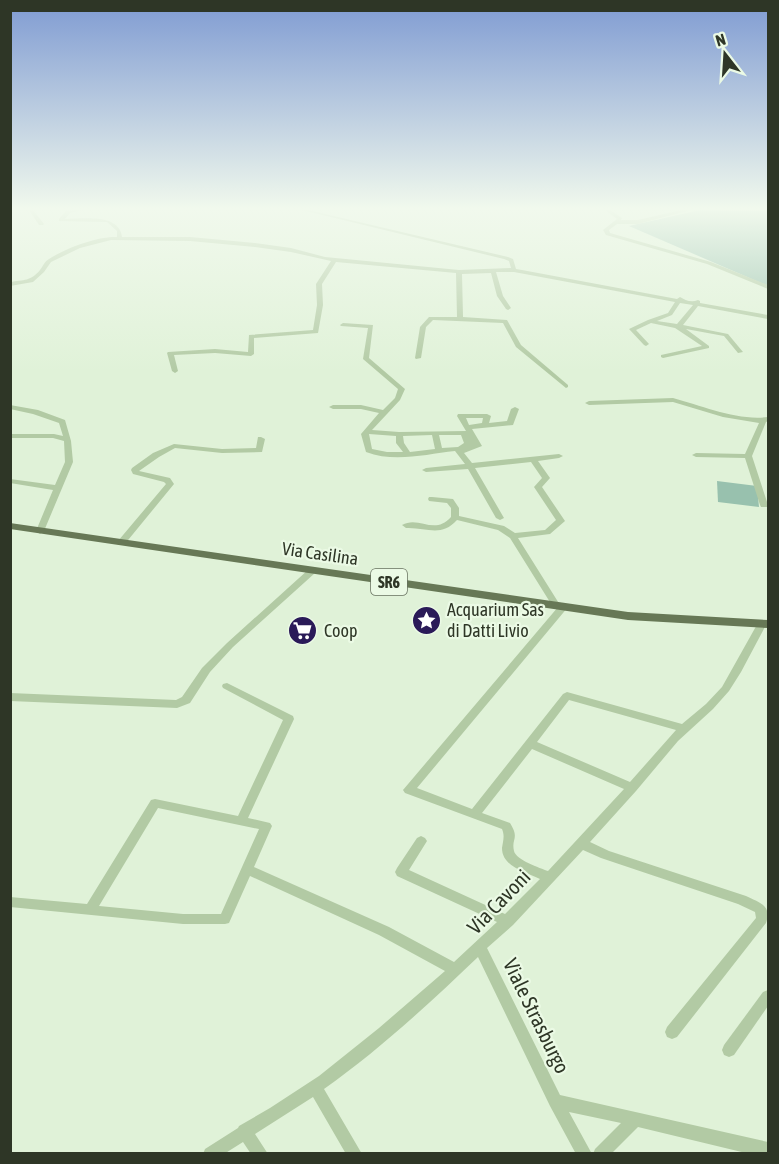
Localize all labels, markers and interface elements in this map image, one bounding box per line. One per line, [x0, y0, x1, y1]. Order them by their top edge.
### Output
north arrow [695, 24, 755, 84]
text: N [713, 30, 728, 50]
street label: Via Casilina [281, 538, 360, 569]
road number: SR6 [371, 569, 407, 595]
place label: Acquarium Sas di Datti Livio [447, 599, 544, 641]
place icon: Acquarium Sas di Datti Livio [410, 604, 442, 636]
supermarket icon: Coop [287, 615, 319, 647]
place label: Coop [324, 620, 358, 641]
street label: Via Cavoni [462, 864, 535, 939]
street label: Viale Strasburgo [499, 954, 575, 1077]

